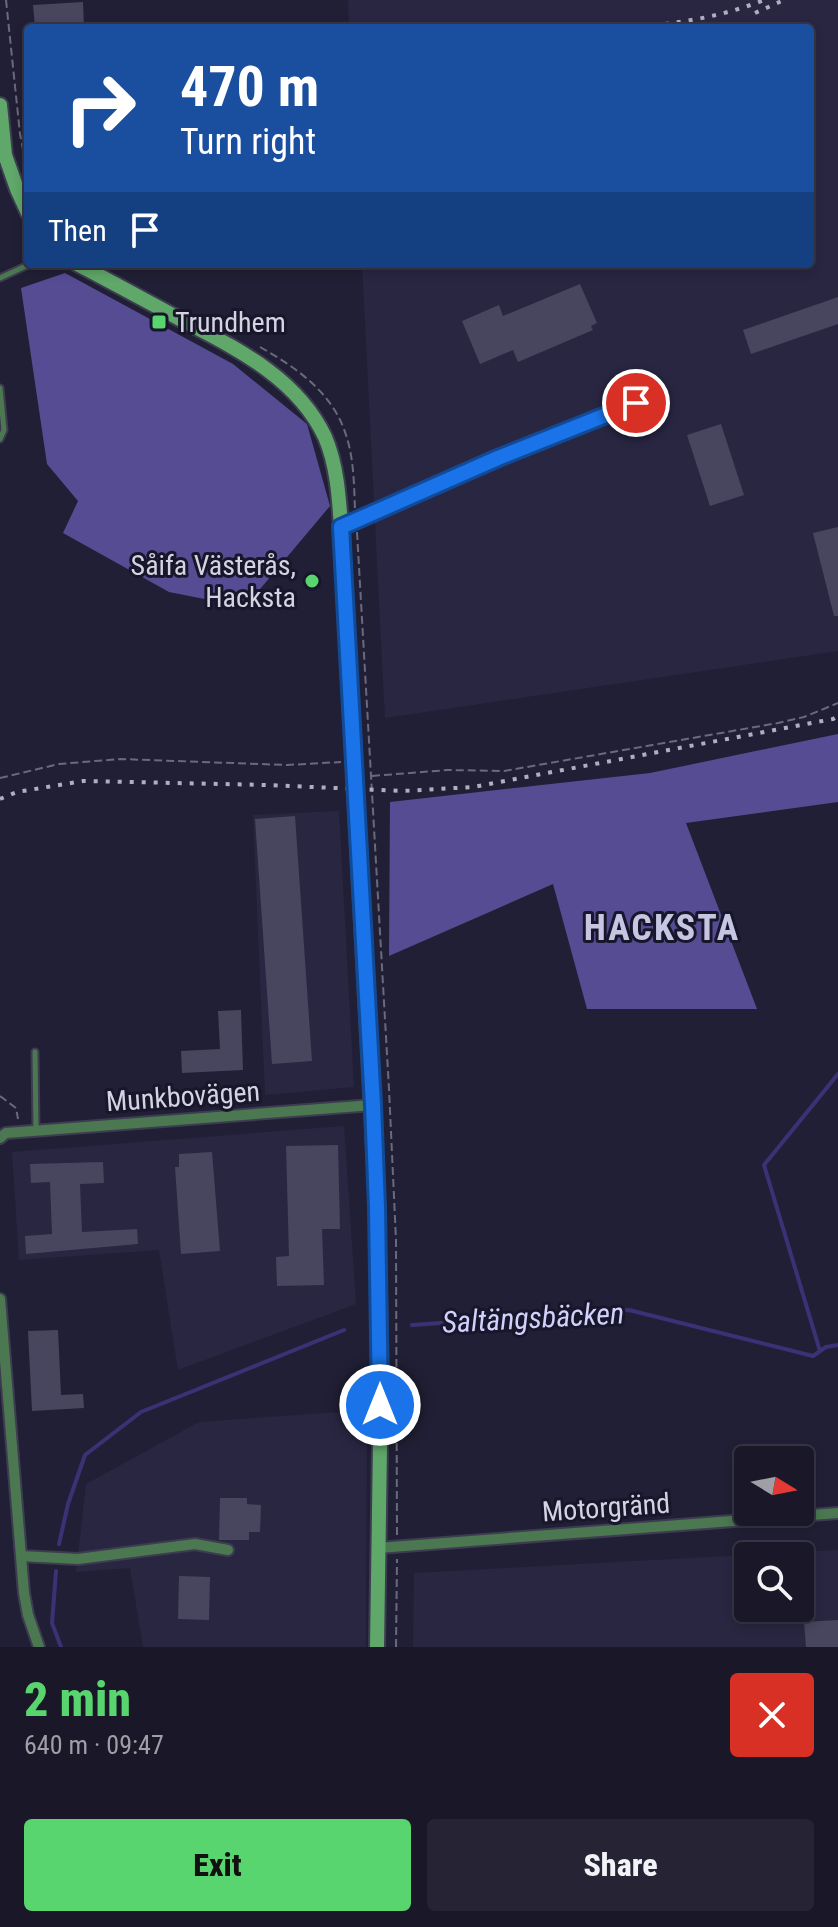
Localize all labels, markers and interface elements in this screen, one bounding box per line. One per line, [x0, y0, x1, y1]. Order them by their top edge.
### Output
text: 470 m [180, 54, 319, 120]
icon: right [48, 56, 152, 160]
text: Turn right [180, 121, 316, 163]
icon: arrive [123, 208, 167, 252]
text: Then [48, 213, 107, 248]
place label: Trundhem [175, 306, 286, 339]
marker: Trundhem [150, 313, 168, 331]
pin [602, 369, 670, 437]
icon: arrive [614, 381, 658, 425]
place label: Såifa Västerås, Hacksta [131, 549, 296, 614]
marker: Såifa Västerås, Hacksta [303, 572, 321, 590]
district label: HACKSTA [584, 907, 740, 949]
street label: Munkbovägen [105, 1075, 261, 1118]
water label: Saltängsbäcken [441, 1295, 625, 1340]
position arrow [338, 1363, 422, 1447]
north arrow [734, 1446, 814, 1526]
map controls [734, 1446, 814, 1622]
street label: Motorgränd [541, 1487, 671, 1528]
button: search [734, 1542, 814, 1622]
text: 2 min [24, 1671, 131, 1728]
button: close [730, 1673, 814, 1757]
text: 640 m · 09:47 [24, 1730, 164, 1760]
button: Exit [24, 1819, 411, 1911]
button: Share [427, 1819, 814, 1911]

